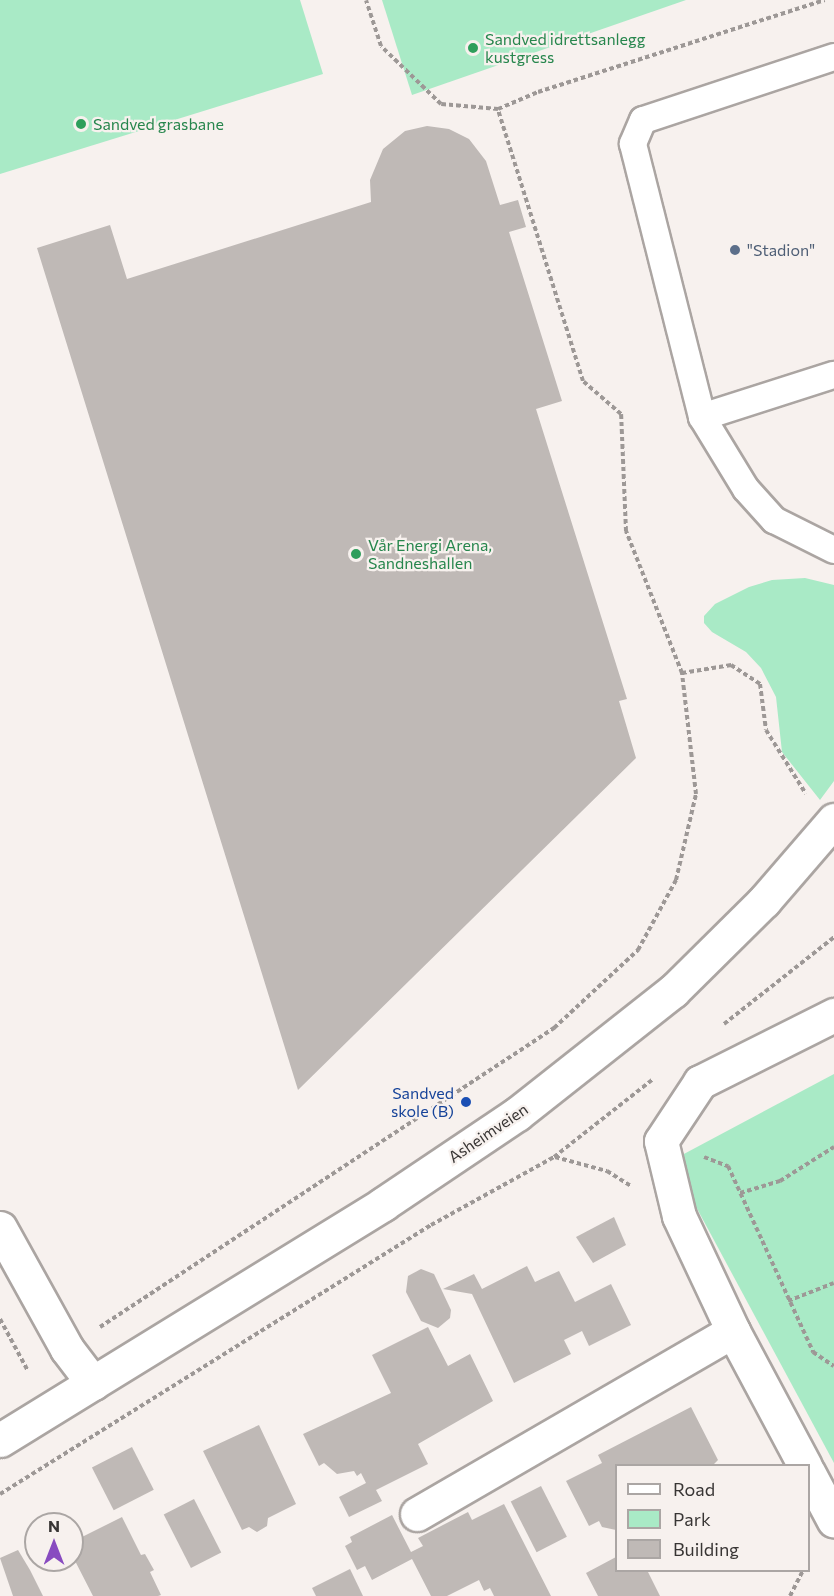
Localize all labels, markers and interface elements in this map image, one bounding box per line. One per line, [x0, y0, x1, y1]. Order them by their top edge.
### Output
place label: Sandved idrettsanlegg kustgress [485, 29, 645, 67]
marker: Sandved idrettsanlegg kustgress [466, 41, 480, 55]
place label: Sandved grasbane [93, 114, 224, 134]
marker: Sandved grasbane [74, 117, 88, 131]
place label: "Stadion" [747, 240, 815, 260]
marker: "Stadion" [728, 243, 742, 257]
place label: Vår Energi Arena, Sandneshallen [368, 535, 492, 573]
marker: Vår Energi Arena, Sandneshallen [349, 547, 363, 561]
place label: Sandved skole (B) [391, 1083, 454, 1121]
marker: Sandved skole (B) [459, 1095, 473, 1109]
street label: Asheimveien [445, 1099, 531, 1167]
legend [615, 1464, 810, 1572]
text: Road [673, 1478, 715, 1500]
text: Park [673, 1508, 711, 1530]
north arrow [24, 1512, 84, 1572]
text: N [48, 1516, 60, 1535]
text: Building [673, 1538, 739, 1560]

